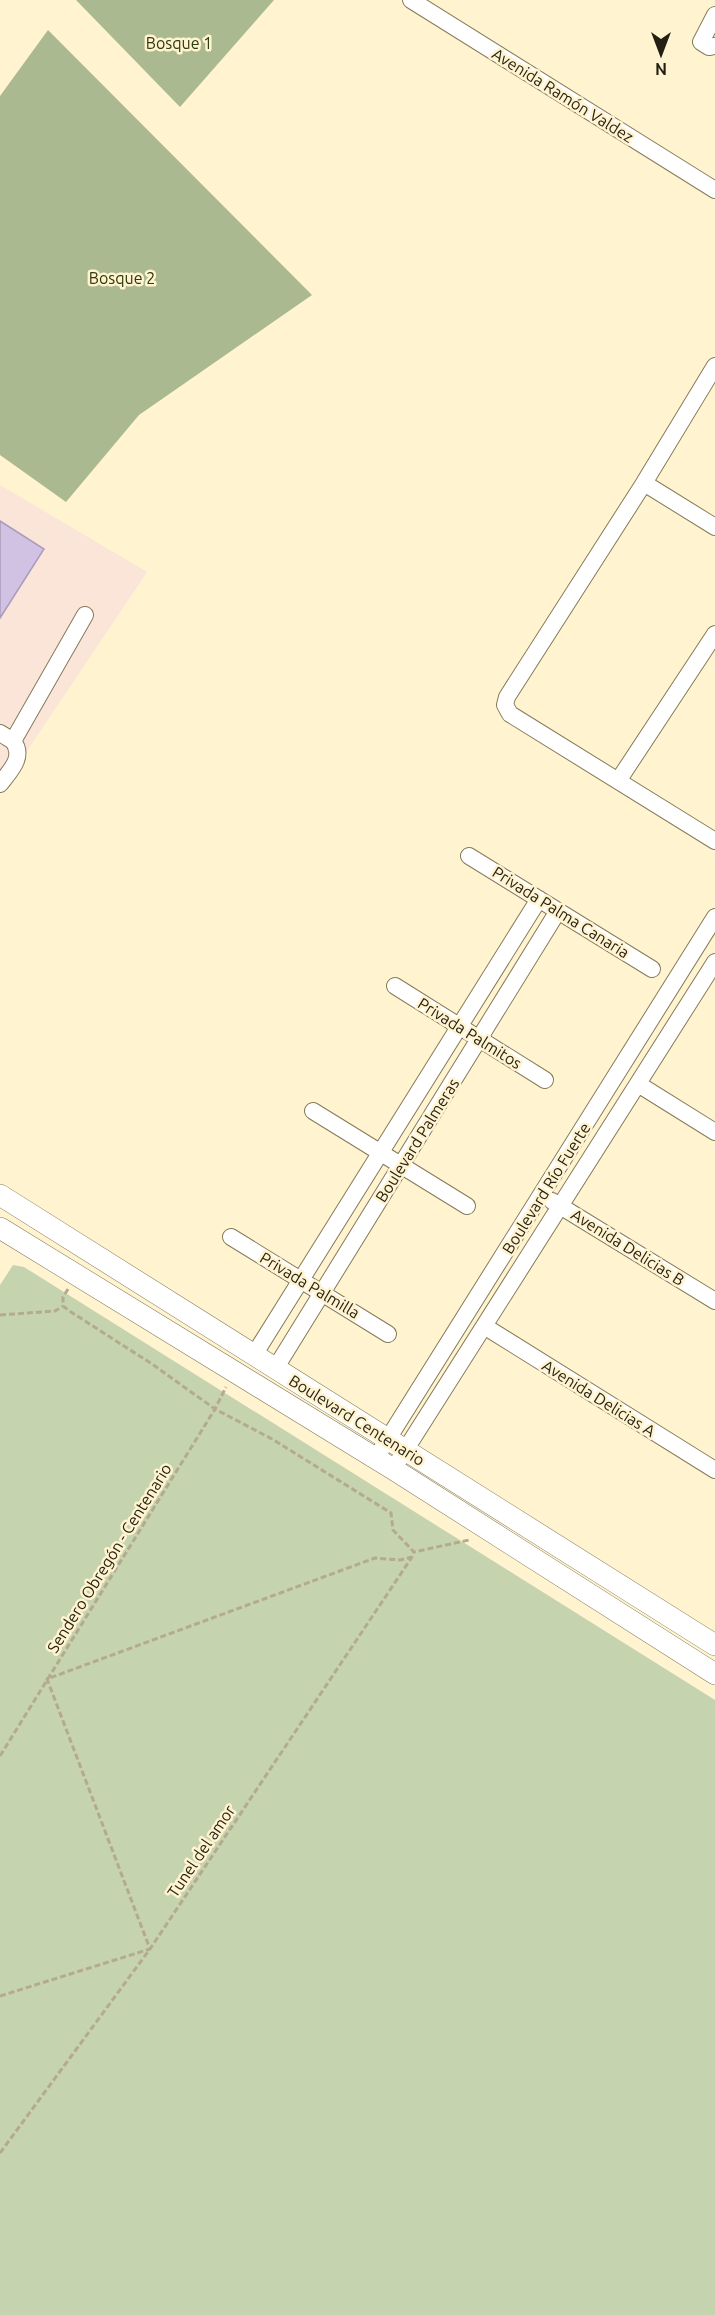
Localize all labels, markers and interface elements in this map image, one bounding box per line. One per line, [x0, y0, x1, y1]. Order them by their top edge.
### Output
north arrow [631, 24, 691, 84]
park label: Bosque 1 [146, 34, 212, 52]
street label: Avenida Ramón Valdez [489, 44, 637, 146]
text: N [655, 60, 667, 78]
park label: Bosque 2 [89, 269, 155, 287]
street label: Privada Palma Canaria [489, 863, 633, 961]
street label: Privada Palmitos [415, 994, 525, 1072]
street label: Boulevard Palmeras [372, 1075, 462, 1205]
street label: Boulevard Río Fuerte [498, 1119, 594, 1257]
street label: Avenida Delicias B [568, 1205, 688, 1289]
street label: Privada Palmilla [257, 1248, 363, 1322]
street label: Avenida Delicias A [539, 1356, 659, 1440]
street label: Boulevard Centenario [286, 1371, 428, 1469]
street label: Sendero Obregón - Centenario [43, 1460, 175, 1656]
street label: Tunel del amor [164, 1802, 238, 1900]

